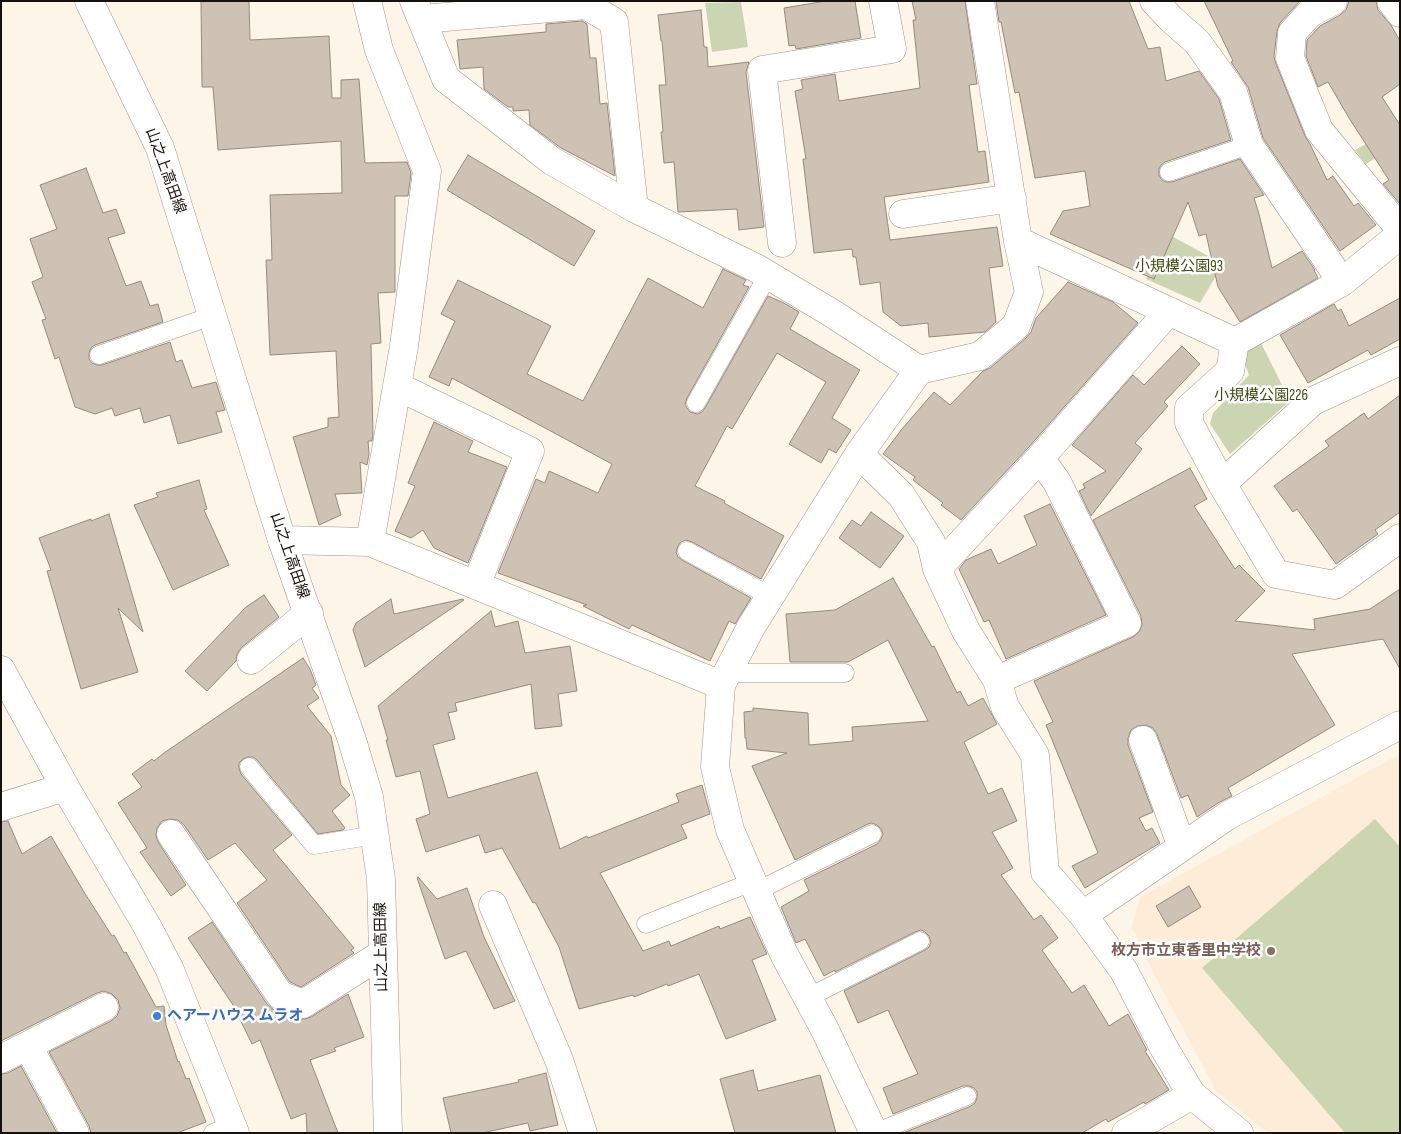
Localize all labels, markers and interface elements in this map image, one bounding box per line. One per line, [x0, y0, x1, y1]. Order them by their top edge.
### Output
street label: 山之上高田線 [141, 126, 189, 216]
park label: 小規模公園93 [1135, 258, 1223, 276]
park label: 小規模公園226 [1214, 387, 1308, 405]
street label: 山之上高田線 [266, 511, 312, 601]
street label: 山之上高田線 [372, 902, 392, 992]
place label: 枚方市立東香里中学校 [1111, 942, 1261, 960]
marker: 枚方市立東香里中学校 [1265, 945, 1277, 957]
place label: ヘアーハウス ムラオ [167, 1007, 303, 1025]
marker: ヘアーハウス ムラオ [151, 1010, 163, 1022]

